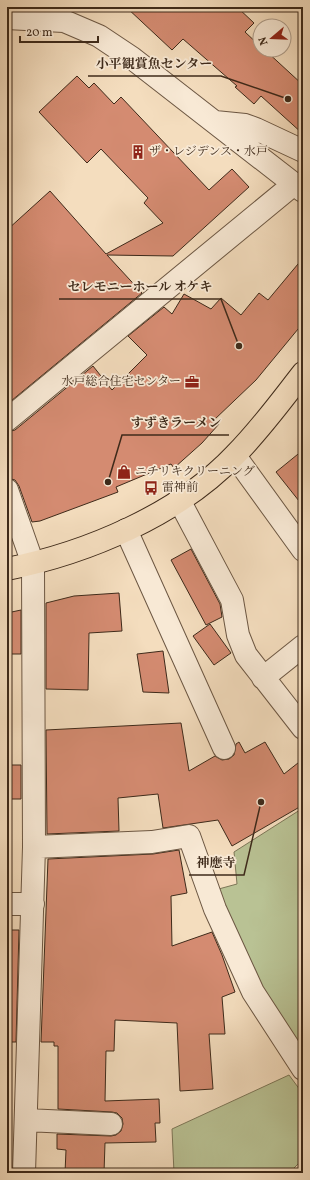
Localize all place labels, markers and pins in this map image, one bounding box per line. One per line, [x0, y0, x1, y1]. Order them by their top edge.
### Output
callout: 小平観賞魚センター [88, 51, 221, 76]
building icon: ザ・レジデンス・水戸 [130, 144, 146, 160]
place label: ザ・レジデンス・水戸 [149, 144, 268, 160]
callout: セレモニーホール オケキ [59, 274, 221, 299]
place label: 水戸総合住宅センター [61, 374, 181, 390]
office icon: 水戸総合住宅センター [184, 374, 200, 390]
callout: すずきラーメン [122, 410, 229, 435]
shop icon: ニチリキクリーニング [116, 464, 132, 480]
place label: ニチリキクリーニング [135, 464, 255, 480]
bus stop icon: 雷神前 [143, 480, 159, 496]
place label: 雷神前 [162, 480, 198, 496]
callout: 神應寺 [189, 850, 244, 875]

